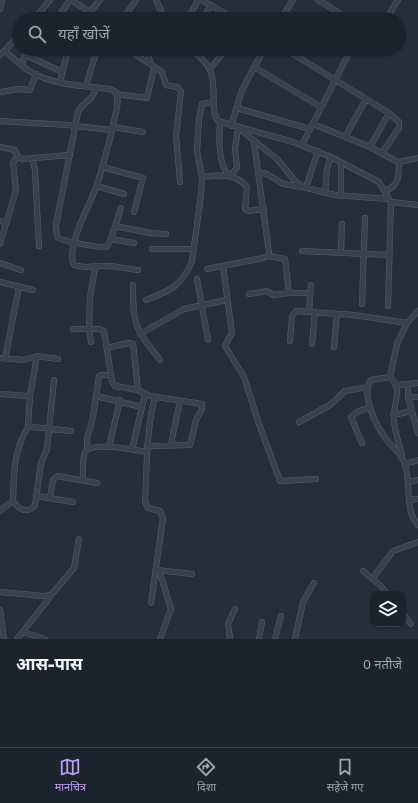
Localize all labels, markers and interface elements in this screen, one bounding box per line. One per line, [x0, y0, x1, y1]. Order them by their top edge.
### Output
search box [12, 12, 406, 56]
icon: search [26, 23, 48, 45]
text: यहाँ खोजें [58, 24, 110, 42]
map controls [370, 591, 406, 627]
button: layers [370, 591, 406, 627]
text: आस-पास [16, 653, 83, 674]
text: 0 नतीजे [363, 656, 402, 672]
tab: मानचित्र [55, 756, 86, 795]
tab: दिशा [195, 756, 217, 795]
tab: सहेजे गए [327, 756, 363, 795]

